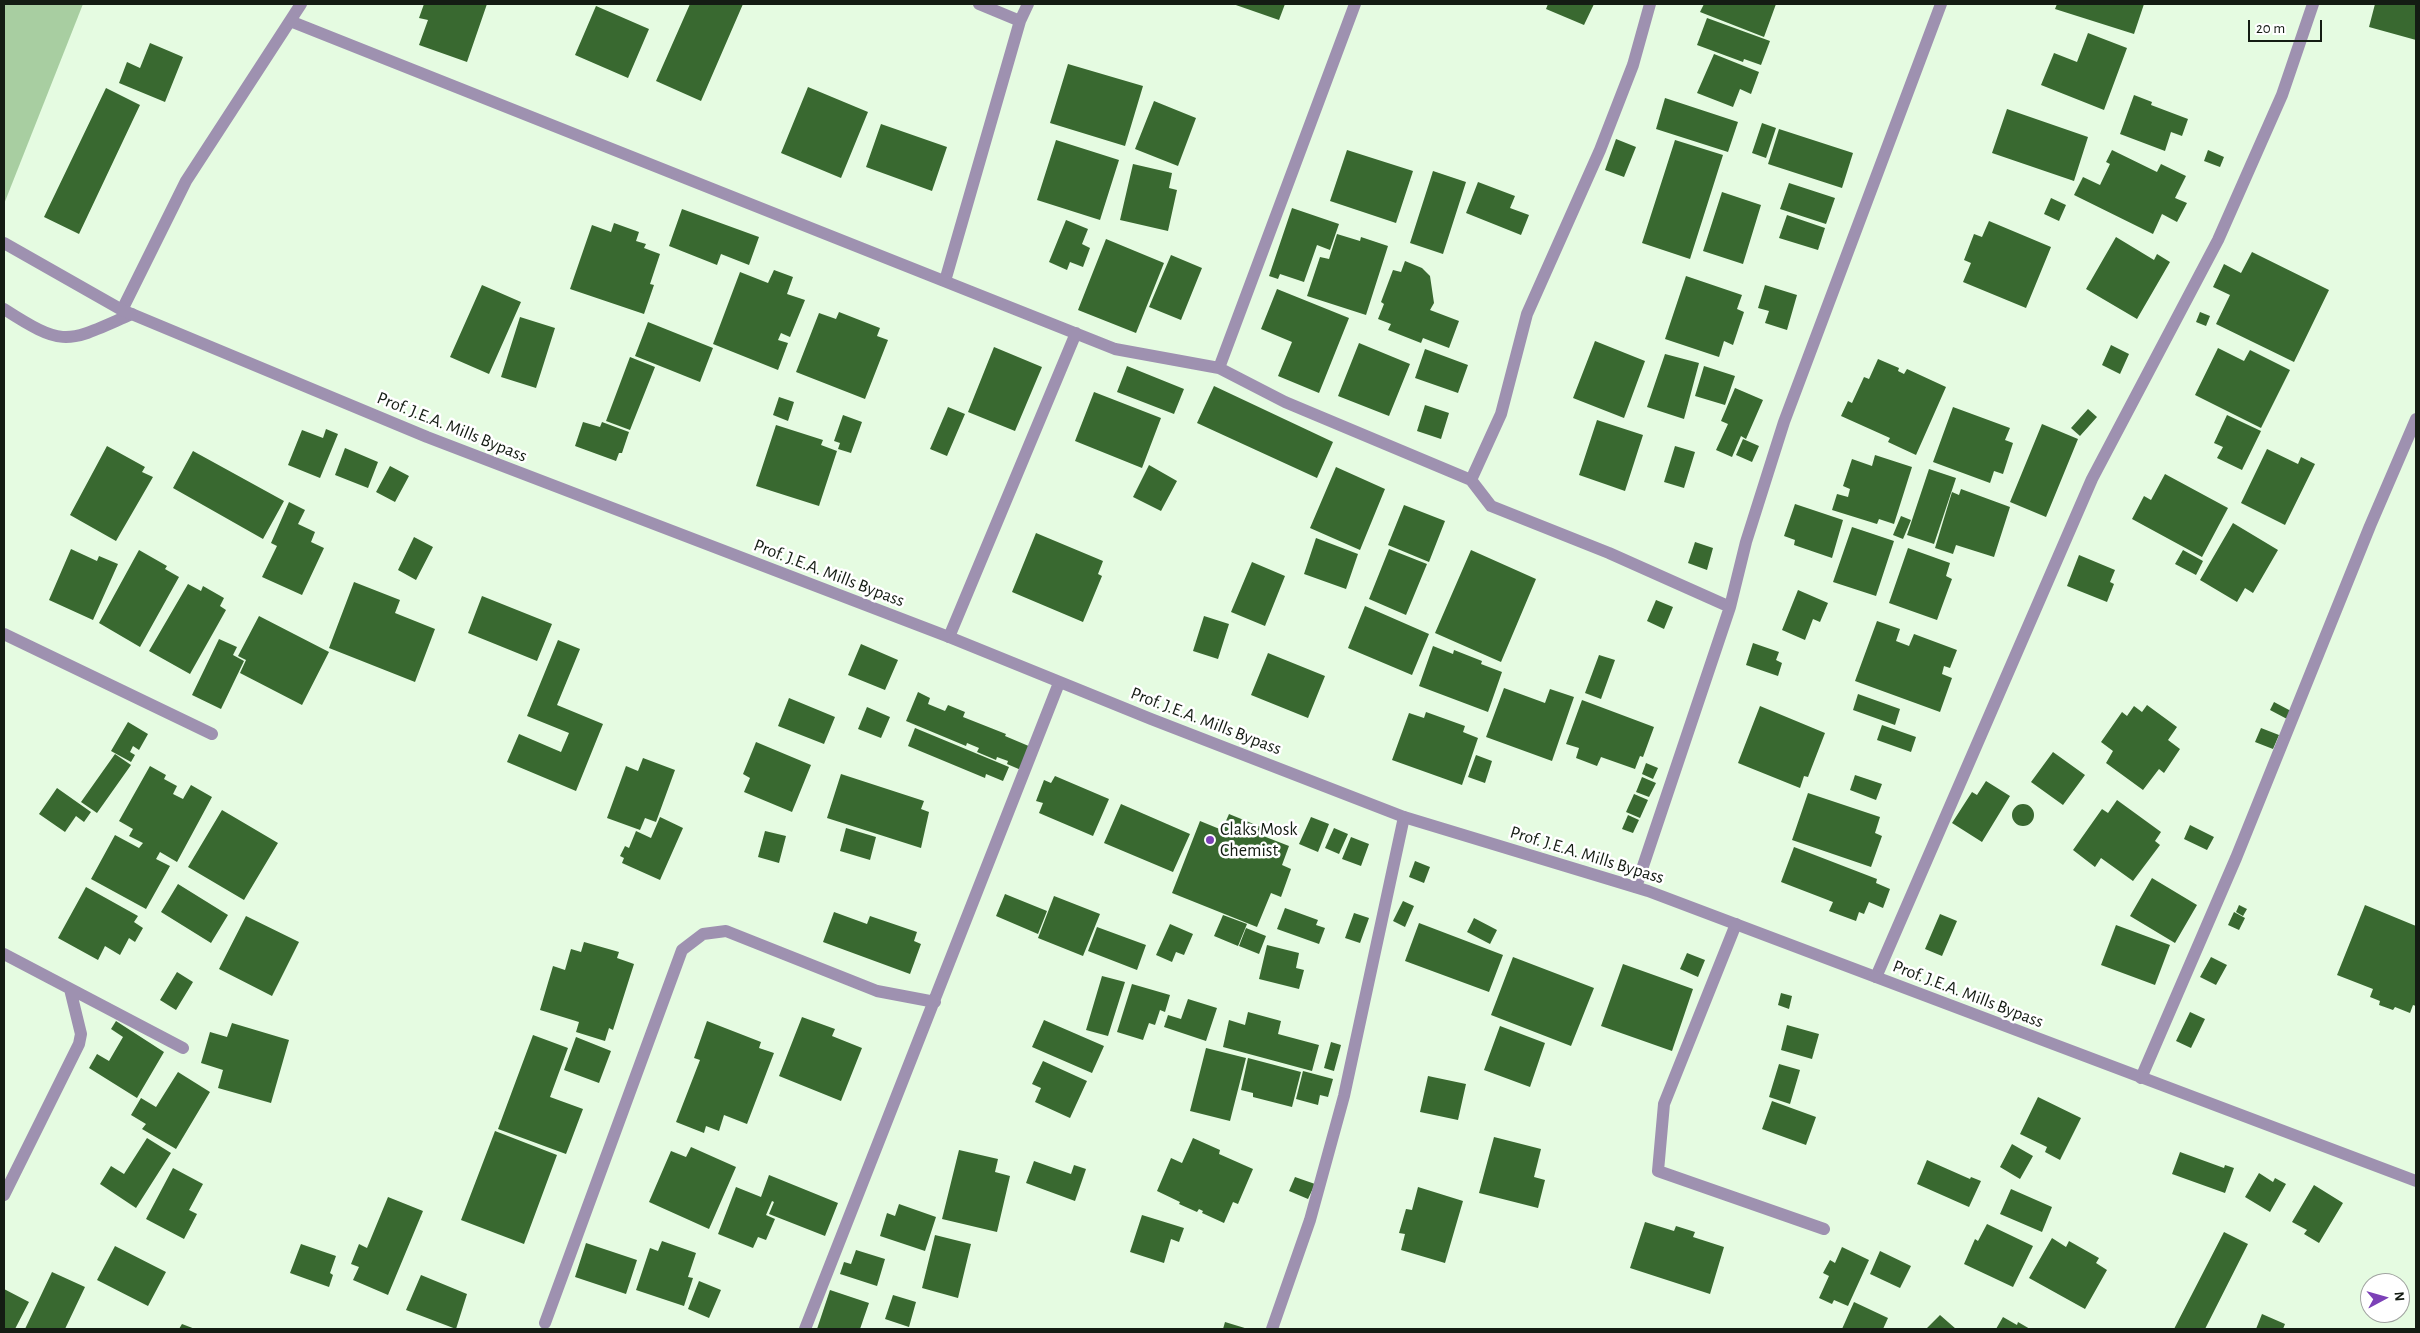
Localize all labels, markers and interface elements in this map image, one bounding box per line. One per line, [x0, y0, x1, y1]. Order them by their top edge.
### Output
scale bar [2250, 10, 2324, 42]
text: 20 m [2256, 21, 2285, 36]
street label: Prof. J.E.A. Mills Bypass [374, 387, 530, 467]
street label: Prof. J.E.A. Mills Bypass [751, 534, 907, 612]
street label: Prof. J.E.A. Mills Bypass [1128, 682, 1284, 760]
place label: Claks Mosk Chemist [1220, 819, 1298, 862]
street label: Prof. J.E.A. Mills Bypass [1507, 821, 1667, 889]
marker: Claks Mosk Chemist [1204, 834, 1216, 846]
street label: Prof. J.E.A. Mills Bypass [1890, 955, 2046, 1033]
north arrow [2360, 1273, 2410, 1323]
text: N [2391, 1291, 2406, 1302]

